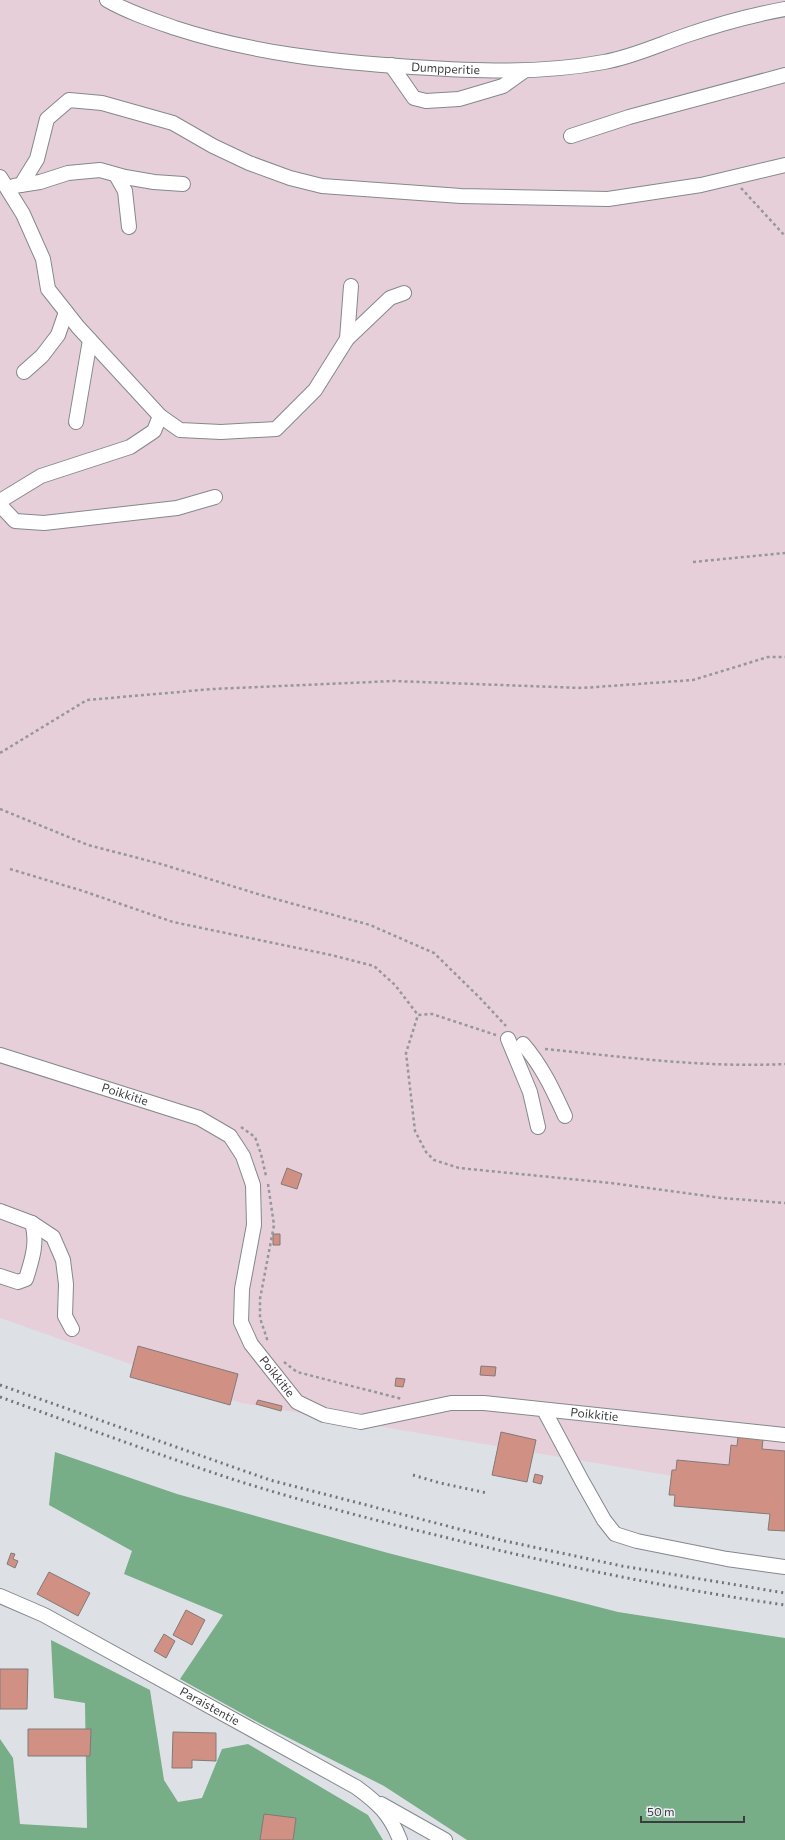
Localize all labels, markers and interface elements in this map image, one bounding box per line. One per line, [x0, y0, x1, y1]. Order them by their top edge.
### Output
street label: Dumpperitie [411, 59, 480, 76]
street label: Poikkitie [100, 1080, 150, 1108]
street label: Poikkitie [257, 1353, 298, 1399]
street label: Poikkitie [570, 1404, 619, 1423]
street label: Paraistentie [178, 1683, 242, 1727]
scale bar [641, 1798, 744, 1824]
text: 50 m [647, 1804, 675, 1818]

